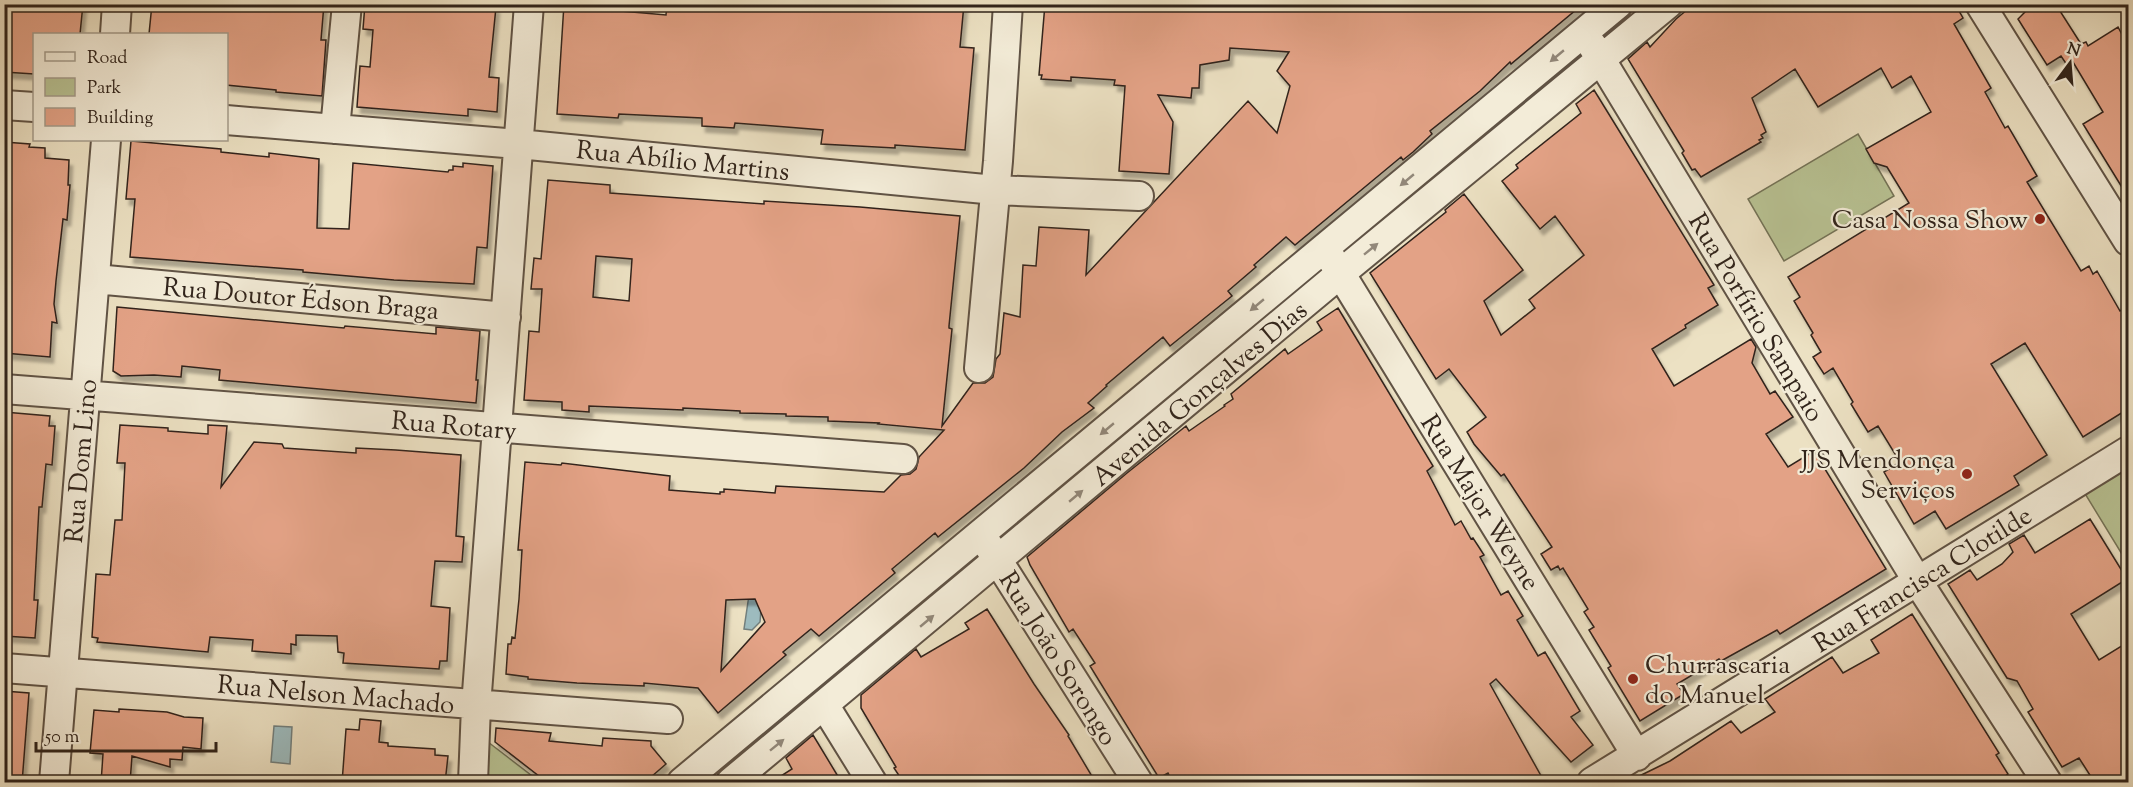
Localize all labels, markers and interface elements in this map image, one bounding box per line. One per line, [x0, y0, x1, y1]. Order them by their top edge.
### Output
legend [33, 33, 228, 141]
north arrow [2040, 33, 2100, 93]
text: N [2064, 38, 2083, 64]
text: Road [87, 46, 127, 72]
one-way arrow [1550, 49, 1565, 62]
text: Park [87, 76, 122, 102]
text: Building [87, 106, 153, 132]
street label: Rua Abílio Martins [574, 133, 791, 192]
one-way arrow [1399, 174, 1415, 187]
place label: Casa Nossa Show [1832, 203, 2028, 240]
street label: Rua Porfírio Sampaio [1678, 207, 1832, 430]
marker: Casa Nossa Show [2033, 212, 2047, 226]
one-way arrow [1363, 243, 1379, 256]
street label: Rua Doutor Édson Braga [161, 270, 440, 331]
street label: Avenida Gonçalves Dias [1085, 293, 1317, 496]
one-way arrow [1250, 298, 1265, 311]
street label: Rua Dom Lino [57, 378, 108, 545]
street label: Rua Rotary [390, 404, 518, 451]
street label: Rua Major Weyne [1410, 408, 1548, 598]
one-way arrow [1099, 423, 1115, 436]
place label: JJS Mendonça Serviços [1799, 443, 1955, 510]
marker: JJS Mendonça Serviços [1960, 467, 1974, 481]
one-way arrow [1068, 490, 1083, 503]
street label: Rua Francisca Clotilde [1807, 499, 2040, 664]
street label: Rua João Sorongo [988, 565, 1125, 754]
one-way arrow [919, 615, 934, 628]
place label: Churrascaria do Manuel [1645, 648, 1790, 715]
street label: Rua Nelson Machado [216, 668, 456, 725]
marker: Churrascaria do Manuel [1626, 672, 1640, 686]
scale bar [36, 715, 216, 753]
text: 50 m [44, 725, 80, 751]
one-way arrow [769, 740, 784, 752]

